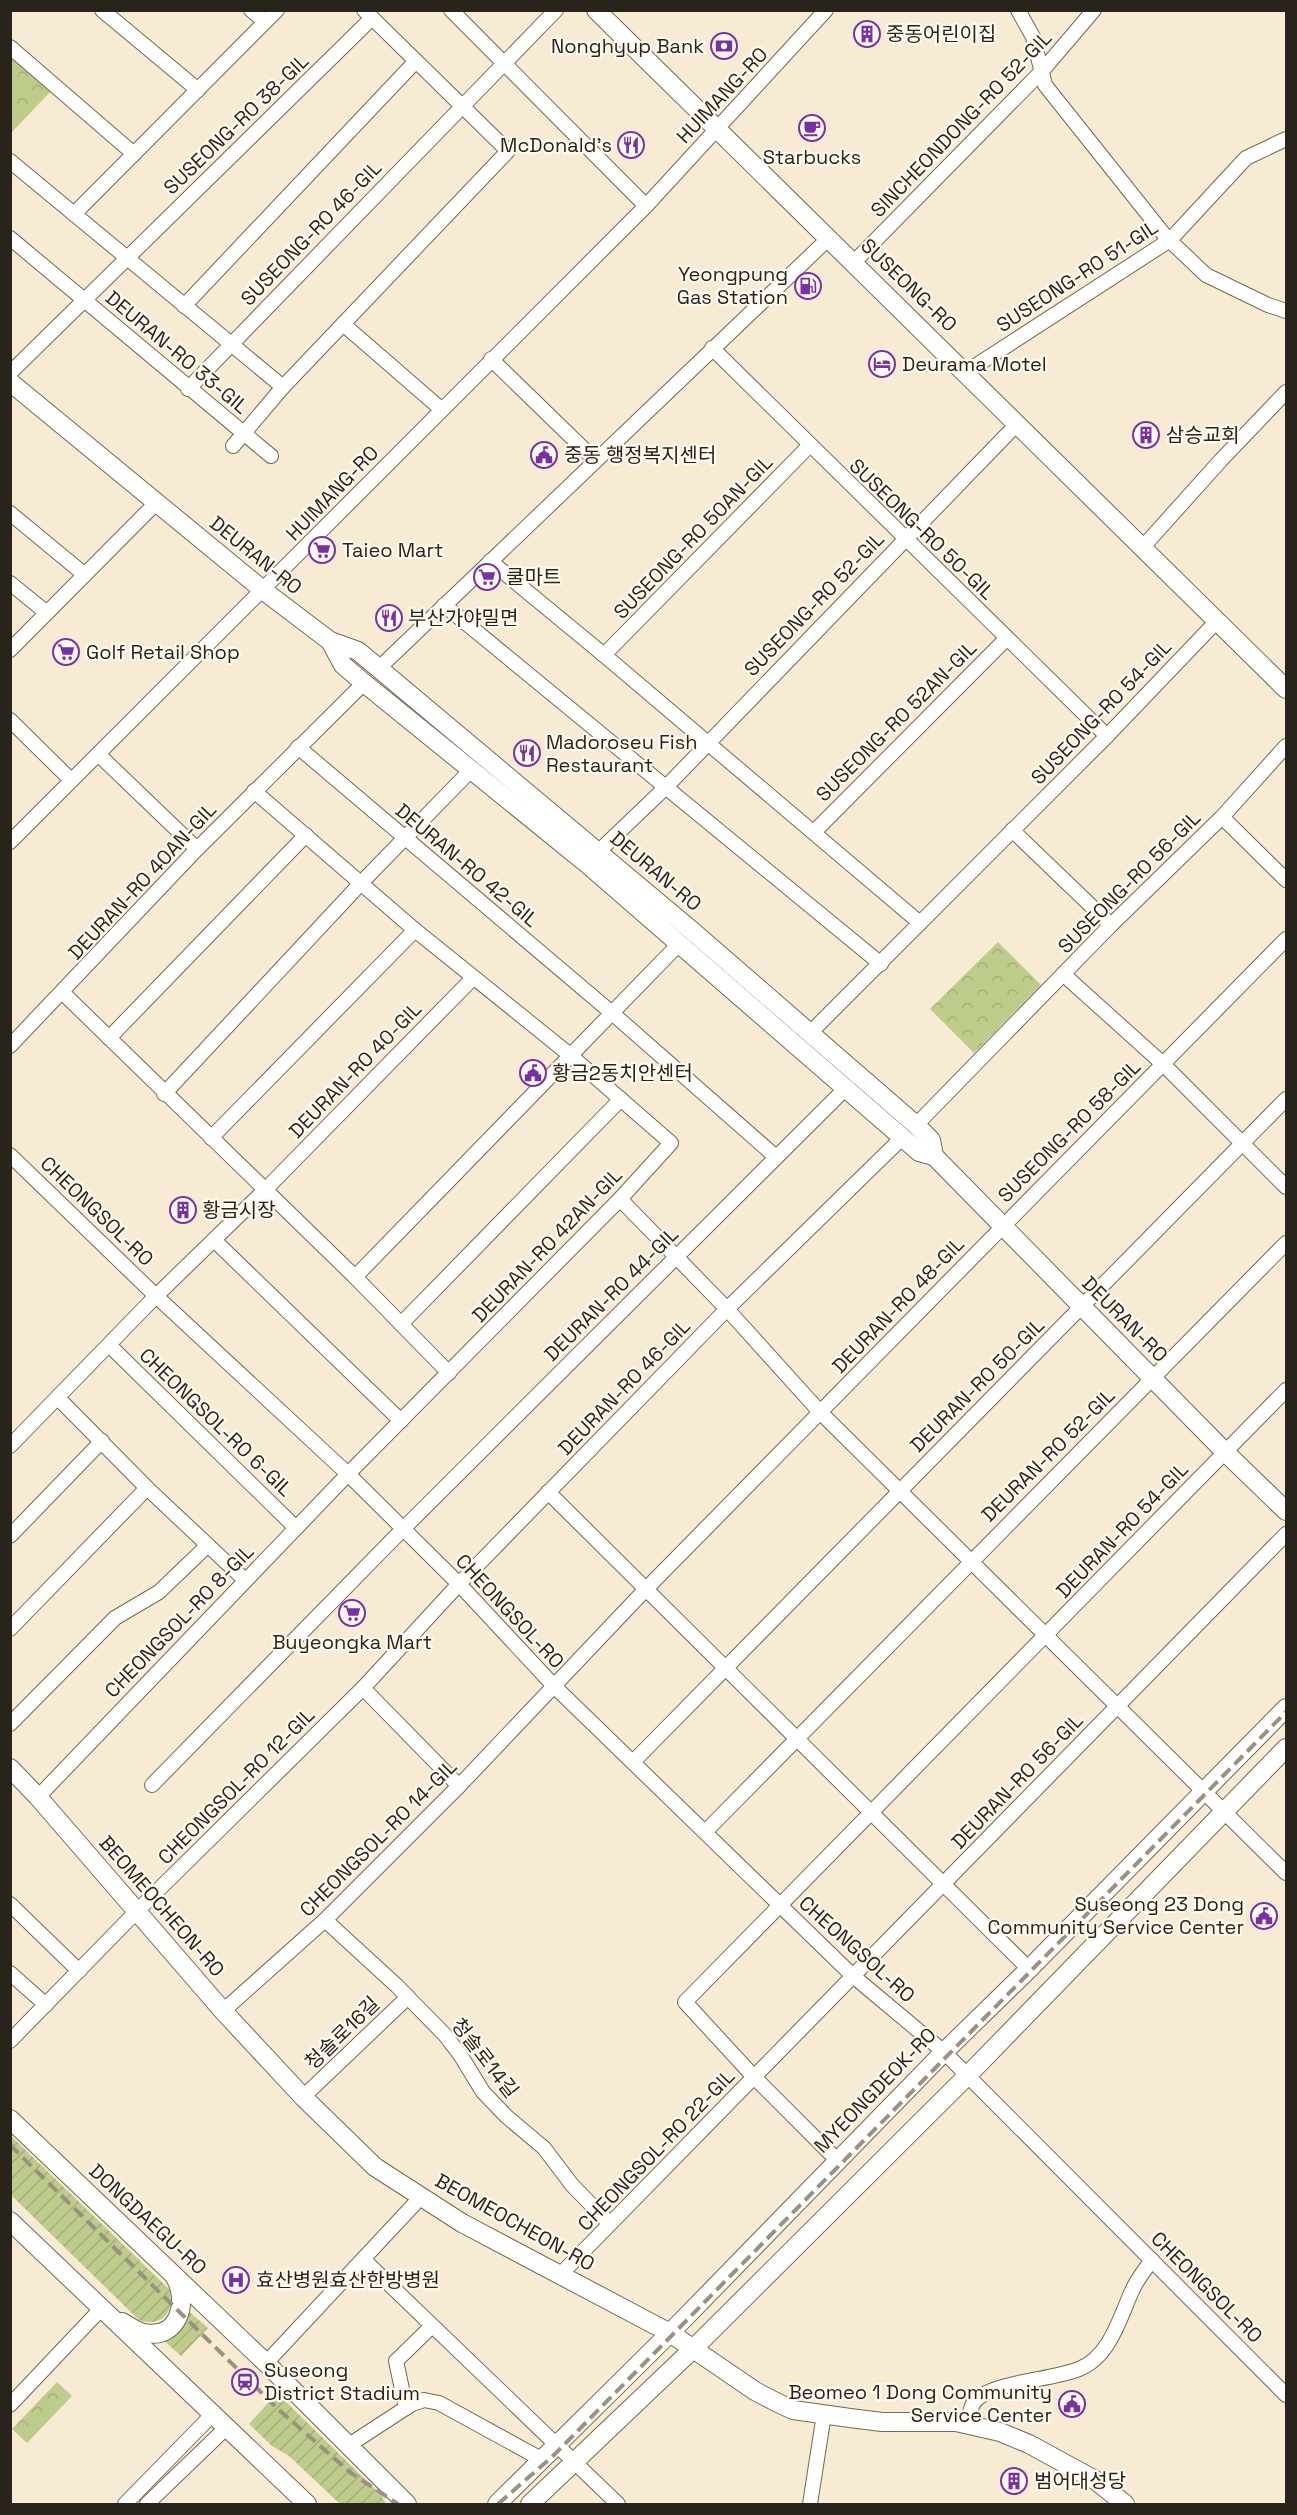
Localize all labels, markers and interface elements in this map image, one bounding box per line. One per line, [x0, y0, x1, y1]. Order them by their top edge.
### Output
building icon: 중동어린이집 [852, 19, 882, 49]
place label: 중동어린이집 [886, 21, 996, 47]
street label: SINCHEONDONG-RO 52-GIL [865, 25, 1057, 223]
bank icon: Nonghyup Bank [709, 31, 739, 61]
place label: Nonghyup Bank [551, 33, 704, 59]
street label: HUIMANG-RO [671, 41, 773, 149]
street label: SUSEONG-RO 38-GIL [158, 48, 314, 200]
cafe icon: Starbucks [797, 113, 827, 143]
restaurant icon: McDonald's [616, 130, 646, 160]
place label: McDonald's [500, 132, 612, 158]
place label: Starbucks [763, 144, 861, 170]
street label: SUSEONG-RO 46-GIL [235, 155, 387, 311]
street label: SUSEONG-RO 51-GIL [991, 214, 1163, 338]
street label: SUSEONG-RO [855, 233, 963, 337]
place label: Yeongpung Gas Station [677, 261, 788, 310]
fuel station icon: Yeongpung Gas Station [793, 271, 823, 301]
street label: DEURAN-RO 33-GIL [100, 285, 254, 419]
hotel icon: Deurama Motel [867, 349, 897, 379]
place label: Deurama Motel [902, 351, 1047, 377]
building icon: 삼승교회 [1131, 420, 1161, 450]
place label: 삼승교회 [1166, 422, 1240, 448]
street label: HUIMANG-RO [280, 440, 384, 546]
public building icon: 중동 행정복지센터 [529, 440, 559, 470]
place label: 중동 행정복지센터 [564, 442, 716, 468]
street label: SUSEONG-RO 50AN-GIL [608, 450, 778, 624]
street label: SUSEONG-RO 50-GIL [844, 453, 1000, 605]
street label: DEURAN-RO [205, 510, 307, 600]
street label: SUSEONG-RO 52-GIL [738, 526, 890, 682]
supermarket icon: Taieo Mart [307, 535, 337, 565]
place label: Taieo Mart [342, 537, 443, 563]
supermarket icon: 쿨마트 [472, 562, 502, 592]
place label: 쿨마트 [506, 564, 561, 590]
restaurant icon: 부산가야밀면 [374, 603, 404, 633]
place label: 부산가야밀면 [408, 605, 518, 631]
street label: SUSEONG-RO 54-GIL [1025, 634, 1177, 790]
street label: SUSEONG-RO 52AN-GIL [810, 635, 982, 807]
supermarket icon: Golf Retail Shop [51, 637, 81, 667]
place label: Golf Retail Shop [86, 639, 240, 665]
place label: Madoroseu Fish Restaurant [546, 729, 698, 778]
restaurant icon: Madoroseu Fish Restaurant [512, 738, 542, 768]
street label: DEURAN-RO 40AN-GIL [62, 797, 222, 965]
street label: DEURAN-RO 42-GIL [390, 797, 544, 933]
street label: SUSEONG-RO 56-GIL [1052, 805, 1206, 959]
street label: DEURAN-RO [605, 825, 707, 917]
street label: DEURAN-RO 40-GIL [283, 996, 427, 1144]
street label: SUSEONG-RO 58-GIL [992, 1054, 1146, 1208]
public building icon: 황금2동치안센터 [518, 1058, 548, 1088]
place label: 황금2동치안센터 [552, 1060, 693, 1086]
street label: CHEONGSOL-RO [35, 1150, 159, 1272]
street label: DEURAN-RO 42AN-GIL [466, 1162, 628, 1328]
building icon: 황금시장 [168, 1195, 198, 1225]
place label: 황금시장 [202, 1197, 276, 1223]
street label: DEURAN-RO 44-GIL [538, 1221, 684, 1367]
street label: DEURAN-RO 48-GIL [826, 1231, 970, 1379]
street label: DEURAN-RO [1076, 1270, 1174, 1368]
street label: DEURAN-RO 50-GIL [904, 1312, 1050, 1458]
street label: DEURAN-RO 46-GIL [552, 1313, 696, 1461]
street label: CHEONGSOL-RO 6-GIL [134, 1342, 298, 1502]
street label: DEURAN-RO 52-GIL [976, 1383, 1120, 1527]
street label: DEURAN-RO 54-GIL [1050, 1456, 1194, 1603]
street label: CHEONGSOL-RO 8-GIL [99, 1539, 259, 1703]
street label: CHEONGSOL-RO [450, 1548, 570, 1674]
supermarket icon: Buyeongka Mart [337, 1598, 367, 1628]
place label: Buyeongka Mart [272, 1629, 432, 1655]
street label: CHEONGSOL-RO 12-GIL [152, 1702, 320, 1870]
street label: DEURAN-RO 56-GIL [946, 1708, 1089, 1854]
street label: CHEONGSOL-RO 14-GIL [294, 1754, 462, 1922]
street label: BEOMEOCHEON-RO [94, 1830, 230, 1982]
street label: CHEONGSOL-RO [793, 1890, 921, 2008]
place label: Suseong 23 Dong Community Service Center [987, 1891, 1244, 1940]
public building icon: Suseong 23 Dong Community Service Center [1249, 1901, 1279, 1931]
street label: 청솔로16길 [299, 1991, 385, 2075]
street label: 청솔로14길 [446, 2013, 524, 2103]
street label: MYEONGDEOK-RO [808, 2022, 942, 2158]
street label: CHEONGSOL-RO 22-GIL [572, 2064, 740, 2236]
street label: DONGDAEGU-RO [84, 2158, 212, 2280]
street label: BEOMEOCHEON-RO [431, 2167, 599, 2277]
street label: CHEONGSOL-RO [1146, 2226, 1268, 2348]
hospital icon: 효산병원효산한방병원 [221, 2265, 251, 2295]
place label: 효산병원효산한방병원 [256, 2267, 440, 2293]
place label: Suseong District Stadium [264, 2357, 420, 2406]
station icon: Suseong District Stadium [230, 2367, 260, 2397]
place label: Beomeo 1 Dong Community Service Center [788, 2379, 1052, 2428]
public building icon: Beomeo 1 Dong Community Service Center [1057, 2389, 1087, 2419]
building icon: 범어대성당 [999, 2466, 1029, 2496]
place label: 범어대성당 [1034, 2468, 1126, 2494]

